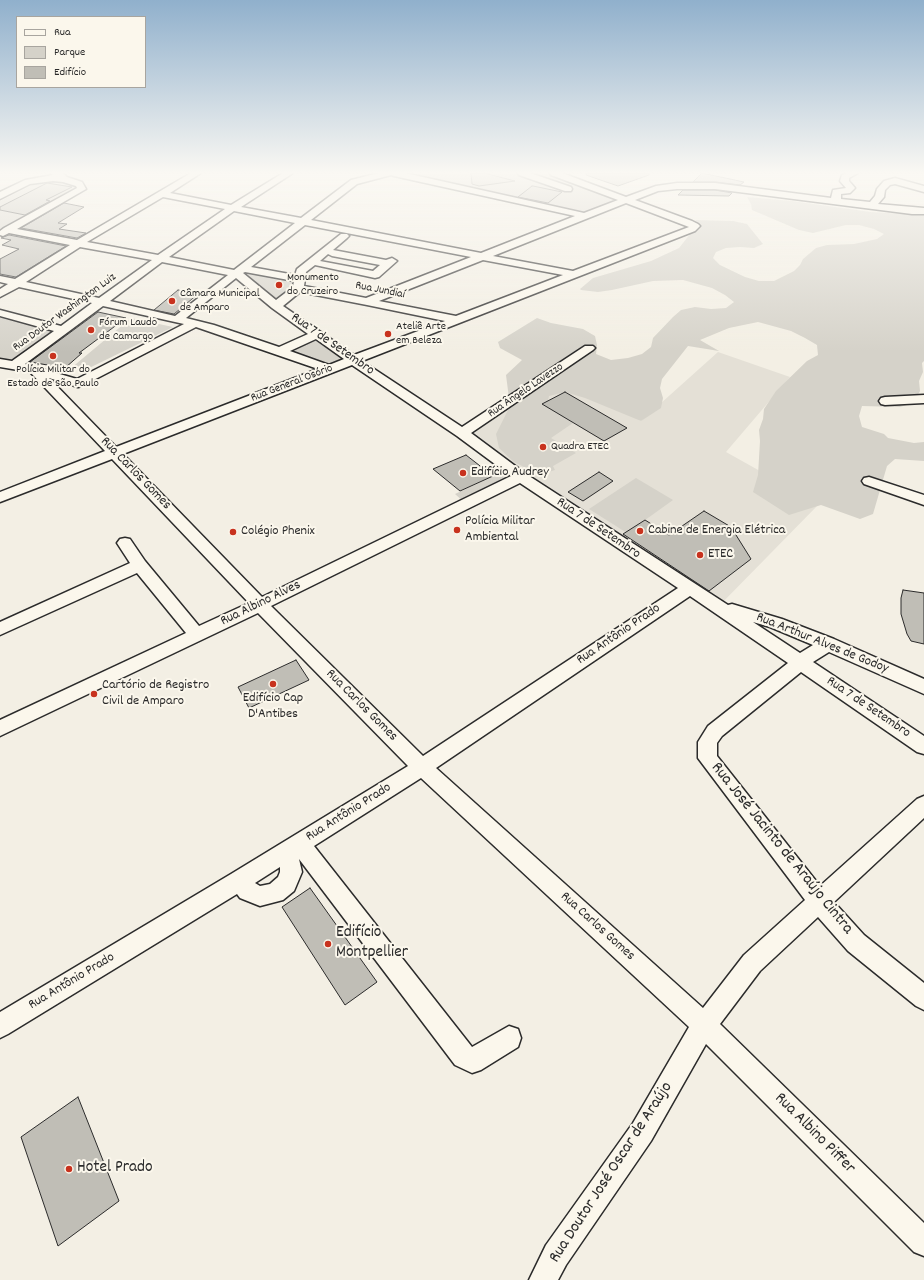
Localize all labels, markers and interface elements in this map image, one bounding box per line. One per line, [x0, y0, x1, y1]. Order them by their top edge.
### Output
legend [16, 16, 146, 88]
text: Rua [54, 24, 71, 41]
text: Parque [54, 44, 85, 61]
text: Edifício [54, 64, 86, 81]
street label: Rua Doutor Washington Luiz [11, 271, 119, 355]
place label: Monumento do Cruzeiro [287, 271, 339, 299]
street label: Rua Jundiaí [354, 279, 406, 303]
marker: Monumento do Cruzeiro [274, 280, 284, 290]
place label: Câmara Municipal de Amparo [180, 287, 260, 315]
marker: Câmara Municipal de Amparo [167, 296, 177, 306]
street label: Rua 7 de Setembro [287, 310, 377, 380]
place label: Fórum Laudo de Camargo [99, 316, 157, 344]
place label: Ateliê Arte em Beleza [396, 320, 446, 348]
marker: Fórum Laudo de Camargo [86, 325, 96, 335]
marker: Ateliê Arte em Beleza [383, 329, 393, 339]
marker: Polícia Militar do Estado de São Paulo [48, 351, 58, 361]
street label: Rua Ângelo Lavezzo [486, 360, 566, 422]
street label: Rua General Osório [249, 362, 335, 406]
place label: Polícia Militar do Estado de São Paulo [7, 363, 99, 391]
street label: Rua Carlos Gomes [96, 434, 174, 514]
place label: Quadra ETEC [551, 440, 609, 454]
marker: Quadra ETEC [538, 442, 548, 452]
place label: Edifício Audrey [471, 465, 549, 481]
marker: Edifício Audrey [458, 468, 468, 478]
street label: Rua 7 de Setembro [553, 495, 643, 563]
place label: Polícia Militar Ambiental [465, 514, 535, 546]
place label: Cabine de Energia Elétrica [648, 523, 785, 539]
place label: Colégio Phenix [241, 524, 315, 540]
marker: Polícia Militar Ambiental [452, 525, 462, 535]
marker: Cabine de Energia Elétrica [635, 526, 645, 536]
marker: Colégio Phenix [228, 527, 238, 537]
place label: ETEC [708, 547, 733, 563]
marker: ETEC [695, 550, 705, 560]
street label: Rua Albino Alves [218, 577, 304, 631]
street label: Rua Antônio Prado [574, 601, 664, 669]
street label: Rua Arthur Alves de Godoy [753, 610, 891, 678]
street label: Rua Carlos Gomes [321, 666, 401, 746]
street label: Rua 7 de Setembro [823, 674, 913, 742]
place label: Cartório de Registro Civil de Amparo [102, 678, 209, 710]
marker: Edifício Cap D'Antibes [268, 679, 278, 689]
marker: Cartório de Registro Civil de Amparo [89, 689, 99, 699]
place label: Edifício Cap D'Antibes [243, 691, 303, 724]
street label: Rua José Jacinto de Araújo Cintra [705, 759, 857, 939]
street label: Rua Antônio Prado [303, 780, 395, 846]
street label: Rua Carlos Gomes [556, 889, 638, 965]
place label: Edifício Montpellier [336, 924, 408, 964]
marker: Edifício Montpellier [323, 939, 333, 949]
street label: Rua Antônio Prado [26, 950, 118, 1014]
street label: Rua Doutor José Oscar de Araújo [546, 1079, 678, 1267]
street label: Rua Albino Piffer [769, 1089, 859, 1179]
place label: Hotel Prado [77, 1159, 152, 1179]
marker: Hotel Prado [64, 1164, 74, 1174]

